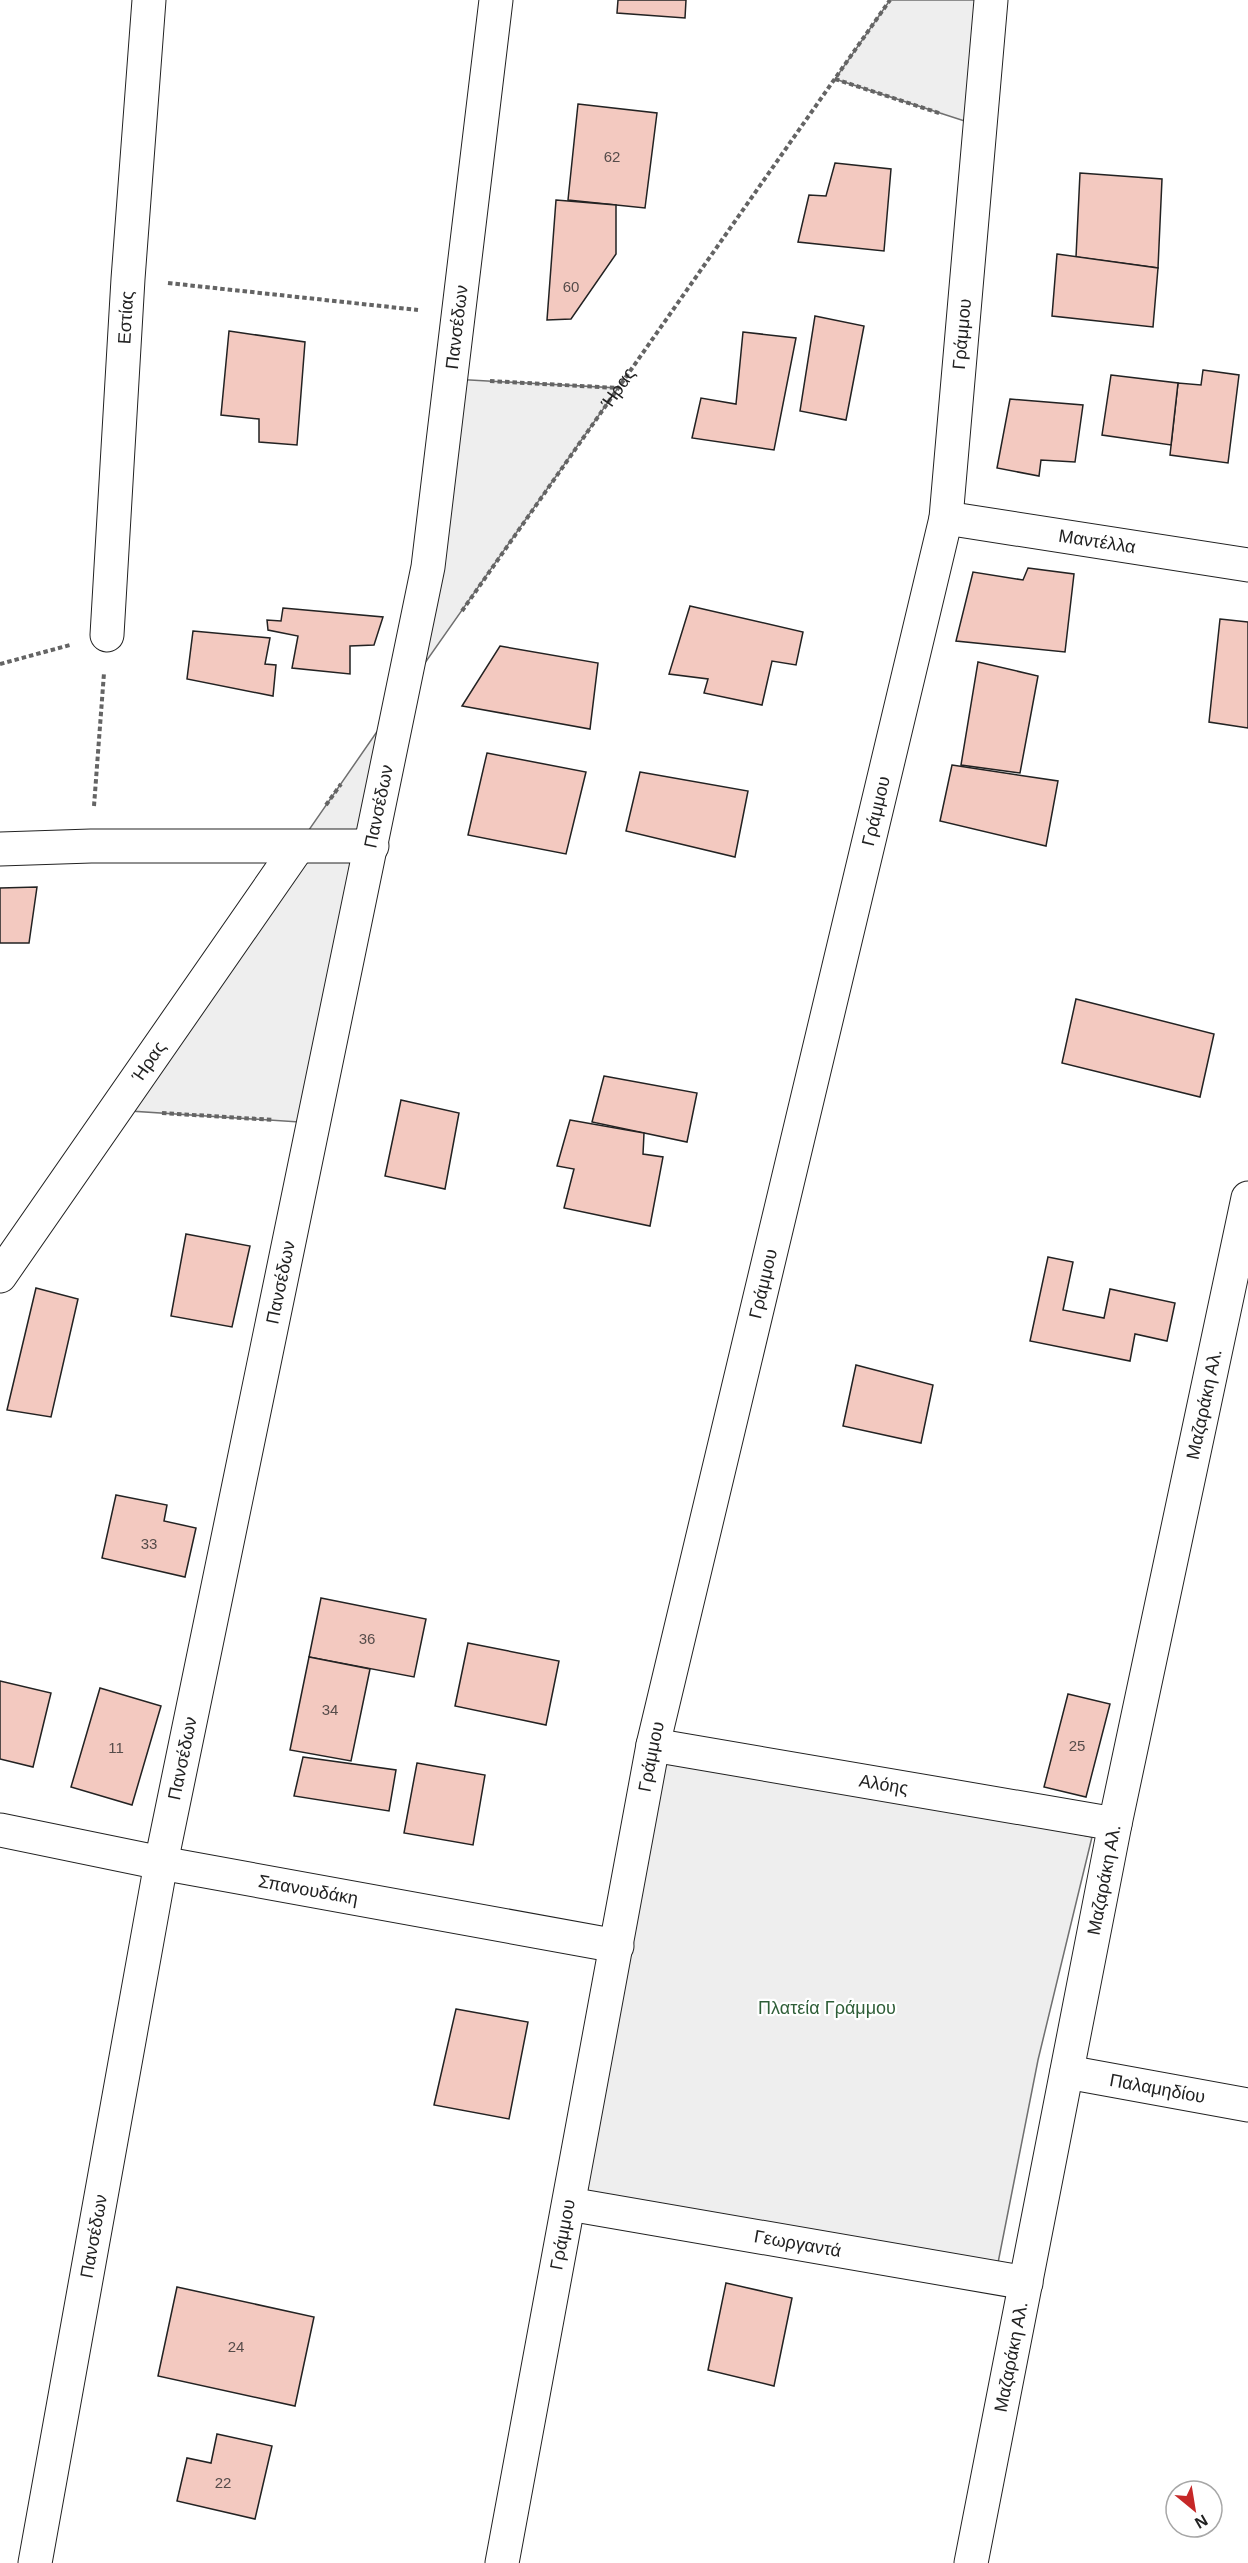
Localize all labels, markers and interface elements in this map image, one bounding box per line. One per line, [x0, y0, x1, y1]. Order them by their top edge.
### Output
house number: 62 [604, 148, 620, 165]
house number: 60 [563, 278, 579, 295]
street label: Πανσέδων [442, 284, 472, 370]
street label: Εστίας [114, 290, 137, 345]
street label: Γράμμου [949, 298, 975, 370]
street label: Ήρας [597, 364, 639, 413]
street label: Μαντέλλα [1057, 526, 1137, 557]
street label: Πανσέδων [360, 763, 397, 850]
street label: Γράμμου [858, 774, 894, 848]
street label: Ήρας [127, 1037, 170, 1086]
street label: Πανσέδων [262, 1239, 299, 1326]
street label: Γράμμου [745, 1247, 781, 1321]
street label: Μαζαράκη Αλ. [1183, 1347, 1226, 1461]
house number: 33 [141, 1535, 157, 1552]
house number: 36 [359, 1630, 375, 1647]
house number: 34 [322, 1701, 338, 1718]
street label: Πανσέδων [164, 1715, 201, 1802]
street label: Γράμμου [635, 1720, 668, 1793]
house number: 25 [1069, 1737, 1085, 1754]
house number: 11 [108, 1739, 124, 1756]
street label: Αλόης [858, 1770, 910, 1799]
street label: Μαζαράκη Αλ. [1084, 1823, 1125, 1937]
street label: Σπανουδάκη [257, 1871, 360, 1909]
park label: Πλατεία Γράμμου [758, 1998, 896, 2018]
street label: Παλαμηδίου [1108, 2070, 1207, 2107]
street label: Πανσέδων [76, 2193, 111, 2280]
street label: Γράμμου [546, 2198, 579, 2271]
street label: Γεωργαντά [753, 2226, 843, 2261]
street label: Μαζαράκη Αλ. [991, 2300, 1032, 2414]
house number: 24 [228, 2338, 244, 2355]
house number: 22 [215, 2474, 231, 2491]
north arrow [1164, 2479, 1224, 2539]
text: N [1192, 2511, 1211, 2532]

